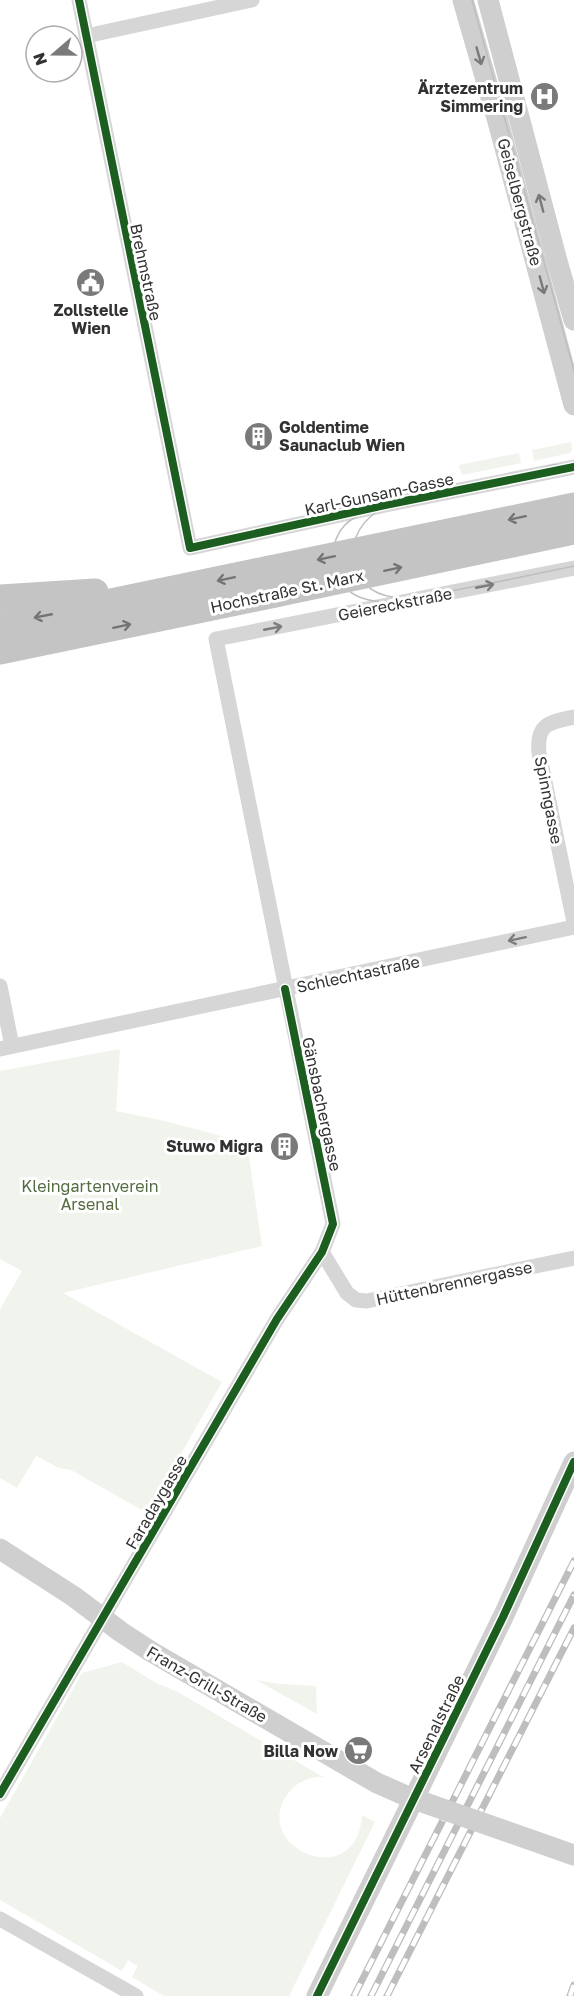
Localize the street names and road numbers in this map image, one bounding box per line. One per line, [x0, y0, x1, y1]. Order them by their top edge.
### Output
street label: Geiselbergstraße [493, 136, 547, 268]
street label: Brehmstraße [126, 222, 166, 322]
street label: Karl-Gunsam-Gasse [303, 468, 455, 520]
street label: Hochstraße St. Marx [208, 565, 366, 617]
street label: Geiereckstraße [336, 583, 454, 625]
street label: Spinngasse [531, 754, 567, 846]
street label: Schlechtastraße [295, 951, 421, 997]
street label: Gänsbachergasse [298, 1035, 346, 1173]
street label: Hüttenbrennergasse [374, 1257, 534, 1309]
street label: Faradaygasse [121, 1451, 191, 1553]
street label: Franz-Grill-Straße [143, 1641, 271, 1727]
street label: Arsenalstraße [403, 1671, 469, 1777]

